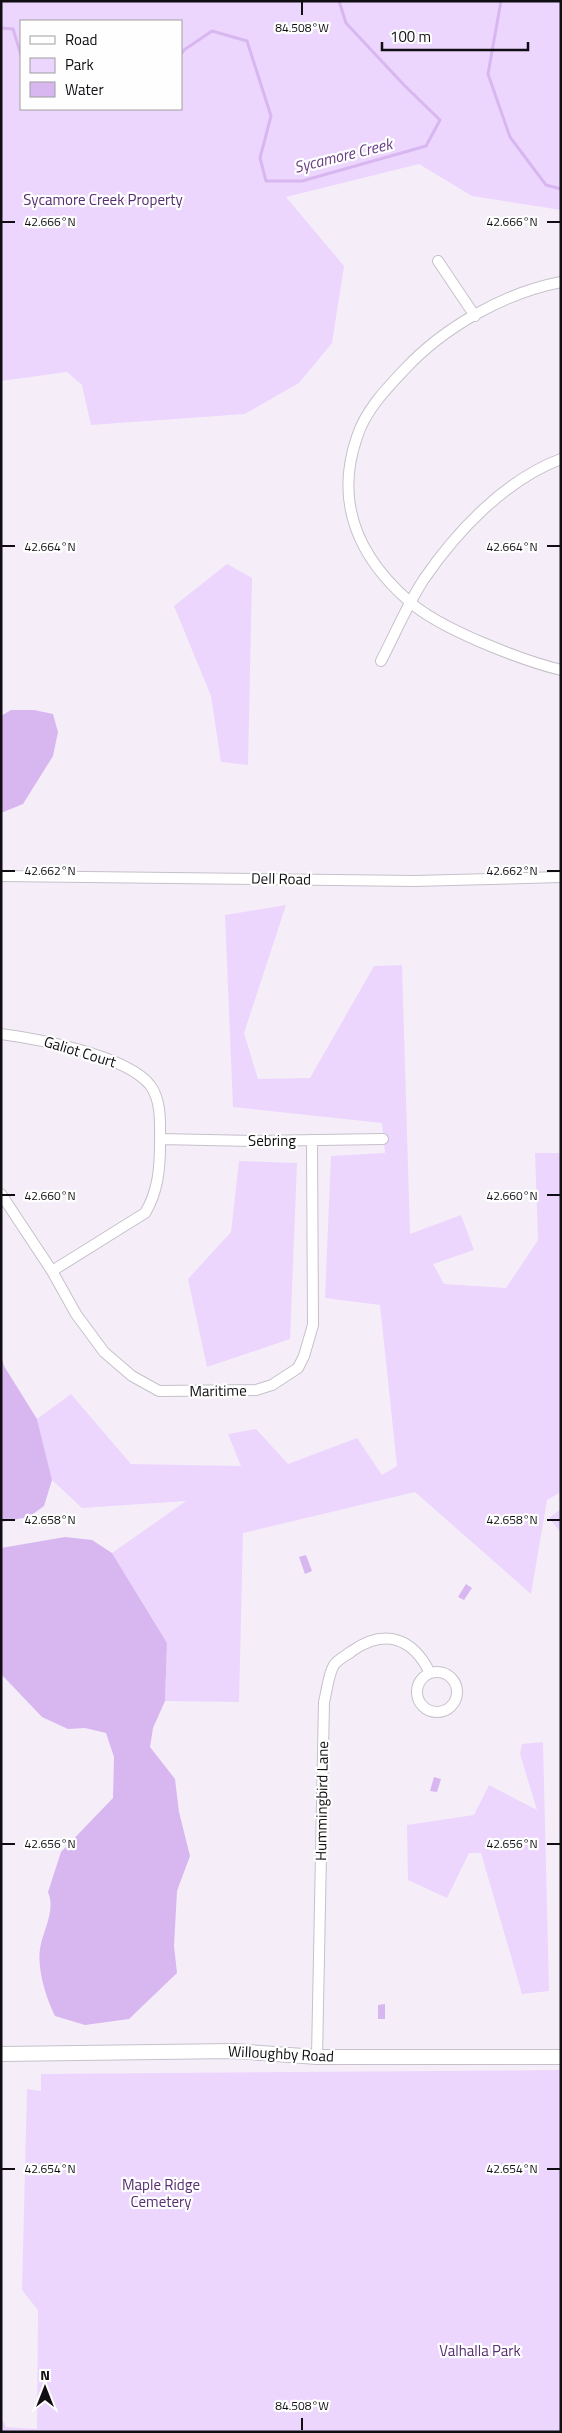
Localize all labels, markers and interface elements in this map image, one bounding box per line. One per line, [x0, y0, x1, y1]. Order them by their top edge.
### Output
text: 84.508°W [275, 18, 329, 37]
legend [20, 20, 182, 110]
scale bar [382, 20, 528, 52]
text: 100 m [390, 25, 431, 48]
text: Road [65, 28, 97, 51]
text: Park [65, 53, 94, 76]
text: Water [65, 78, 104, 101]
water label: Sycamore Creek [291, 131, 396, 179]
park label: Sycamore Creek Property [23, 188, 183, 211]
text: 42.666°N [24, 212, 76, 231]
text: 42.666°N [486, 212, 538, 231]
text: 42.664°N [24, 537, 76, 556]
text: 42.664°N [486, 537, 538, 556]
text: 42.662°N [24, 861, 76, 880]
text: 42.662°N [486, 861, 538, 880]
street label: Dell Road [251, 866, 311, 891]
street label: Galiot Court [41, 1030, 120, 1074]
street label: Sebring [248, 1129, 296, 1152]
text: 42.660°N [24, 1186, 76, 1205]
text: 42.660°N [486, 1186, 538, 1205]
street label: Maritime [189, 1379, 247, 1402]
text: 42.658°N [24, 1510, 76, 1529]
text: 42.658°N [486, 1510, 538, 1529]
street label: Hummingbird Lane [309, 1741, 334, 1861]
text: 42.656°N [24, 1834, 76, 1853]
text: 42.656°N [486, 1834, 538, 1853]
street label: Willoughby Road [228, 2039, 335, 2068]
text: 42.654°N [24, 2159, 76, 2178]
text: 42.654°N [486, 2159, 538, 2178]
park label: Maple Ridge Cemetery [122, 2173, 200, 2213]
park label: Valhalla Park [439, 2339, 521, 2362]
north arrow [20, 2363, 70, 2413]
text: N [40, 2364, 50, 2385]
text: 84.508°W [275, 2396, 329, 2415]

